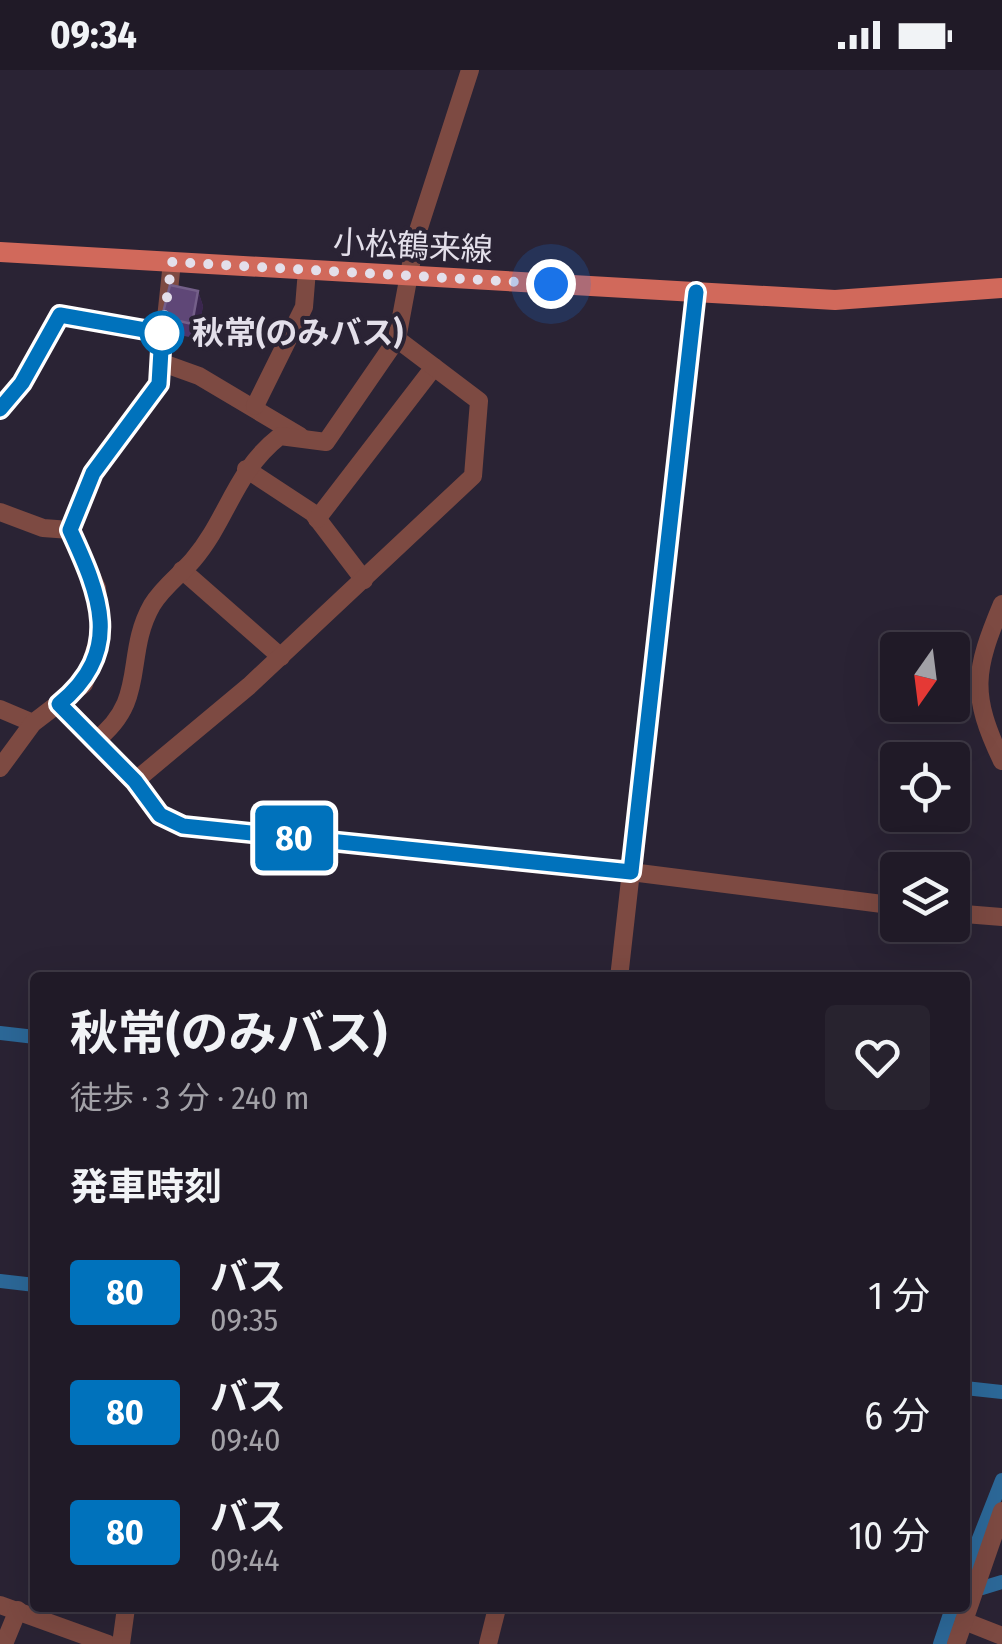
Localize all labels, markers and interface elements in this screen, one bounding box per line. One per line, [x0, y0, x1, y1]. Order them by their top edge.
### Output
text: 09:34 [50, 12, 137, 58]
street label: 小松鶴来線 [332, 223, 494, 269]
your location [526, 259, 576, 309]
marker: 秋常(のみバス) [141, 312, 183, 354]
place label: 秋常(のみバス) [192, 314, 404, 352]
north arrow [880, 632, 970, 722]
map controls [880, 632, 970, 942]
button: locate [880, 742, 970, 832]
line badge: 80 [249, 806, 339, 870]
text: 80 [275, 817, 313, 859]
button: layers [880, 852, 970, 942]
text: 秋常(のみバス) [70, 1005, 387, 1063]
button: heart [825, 1005, 930, 1110]
text: 徒歩 · 3 分 · 240 m [70, 1079, 309, 1117]
text: 発車時刻 [70, 1164, 222, 1210]
text: バス [210, 1254, 286, 1300]
text: 80 [106, 1271, 144, 1313]
text: 1 分 [868, 1273, 930, 1319]
text: 09:35 [210, 1301, 278, 1339]
text: バス [210, 1374, 286, 1420]
text: 80 [106, 1391, 144, 1433]
text: 6 分 [864, 1393, 930, 1439]
text: 09:40 [210, 1421, 281, 1459]
text: バス [210, 1494, 286, 1540]
text: 80 [106, 1511, 144, 1553]
text: 10 分 [848, 1513, 930, 1559]
text: 09:44 [210, 1541, 280, 1579]

